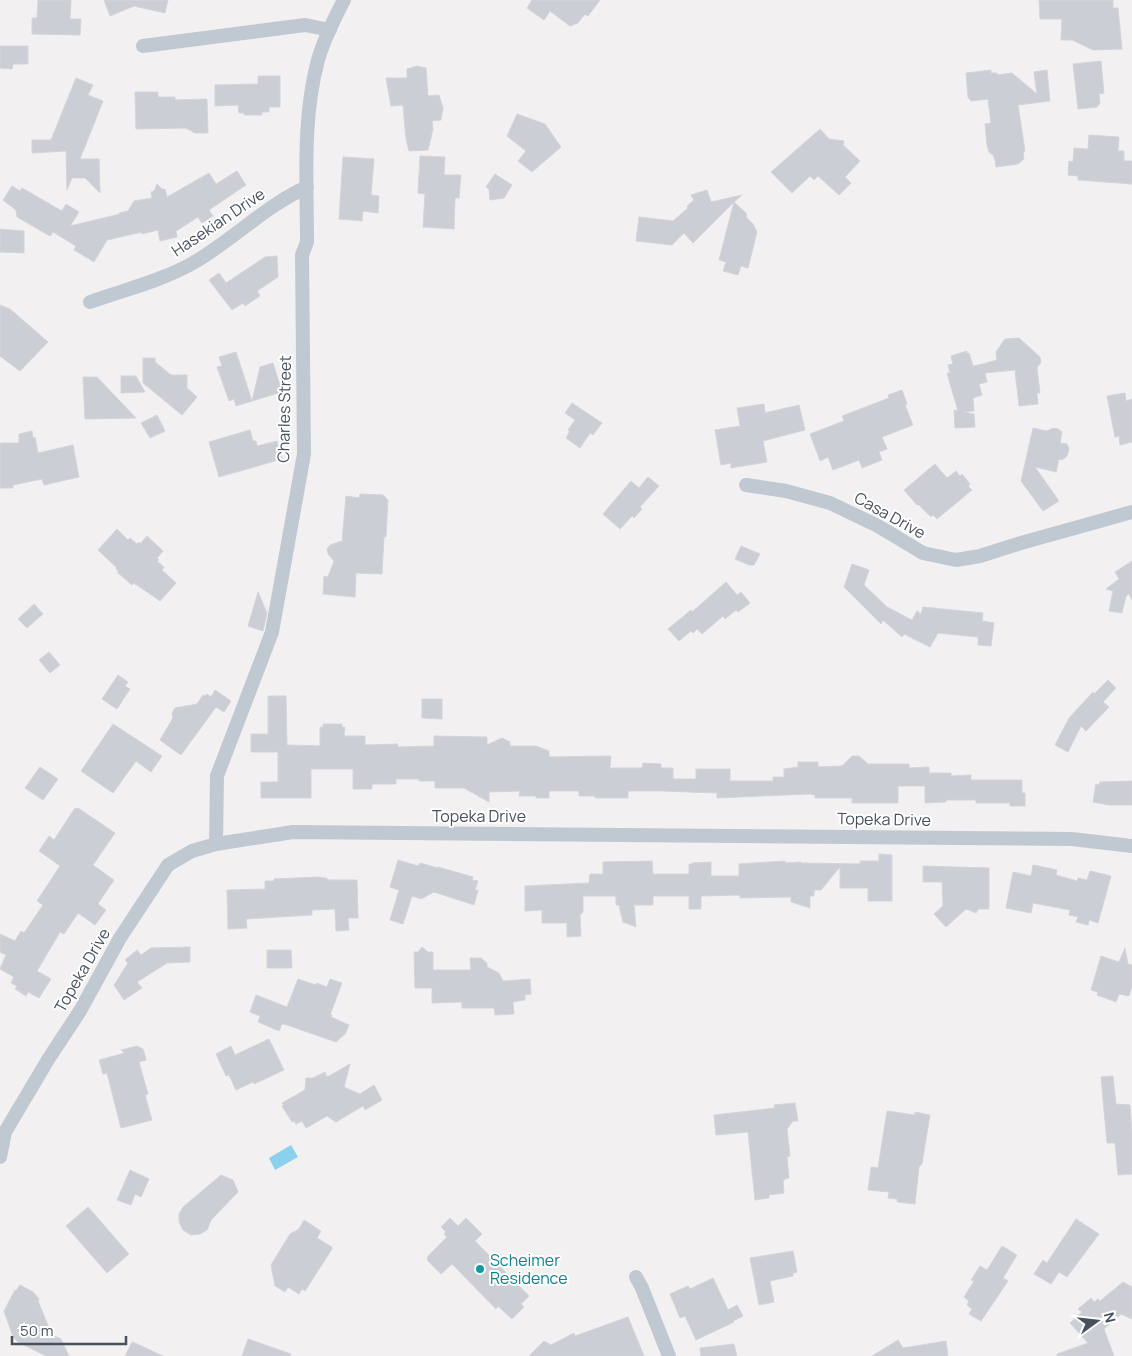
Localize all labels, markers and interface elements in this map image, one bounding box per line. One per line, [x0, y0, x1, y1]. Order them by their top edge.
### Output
street label: Hasekian Drive [167, 183, 269, 261]
street label: Charles Street [272, 355, 296, 463]
street label: Casa Drive [850, 486, 930, 544]
street label: Topeka Drive [432, 805, 526, 827]
street label: Topeka Drive [837, 807, 931, 831]
street label: Topeka Drive [49, 924, 115, 1016]
place label: Scheimer Residence [490, 1249, 568, 1289]
marker: Scheimer Residence [474, 1263, 486, 1275]
north arrow [1072, 1296, 1122, 1346]
text: N [1100, 1310, 1121, 1325]
scale bar [12, 1314, 126, 1346]
text: 50 m [20, 1320, 54, 1341]

